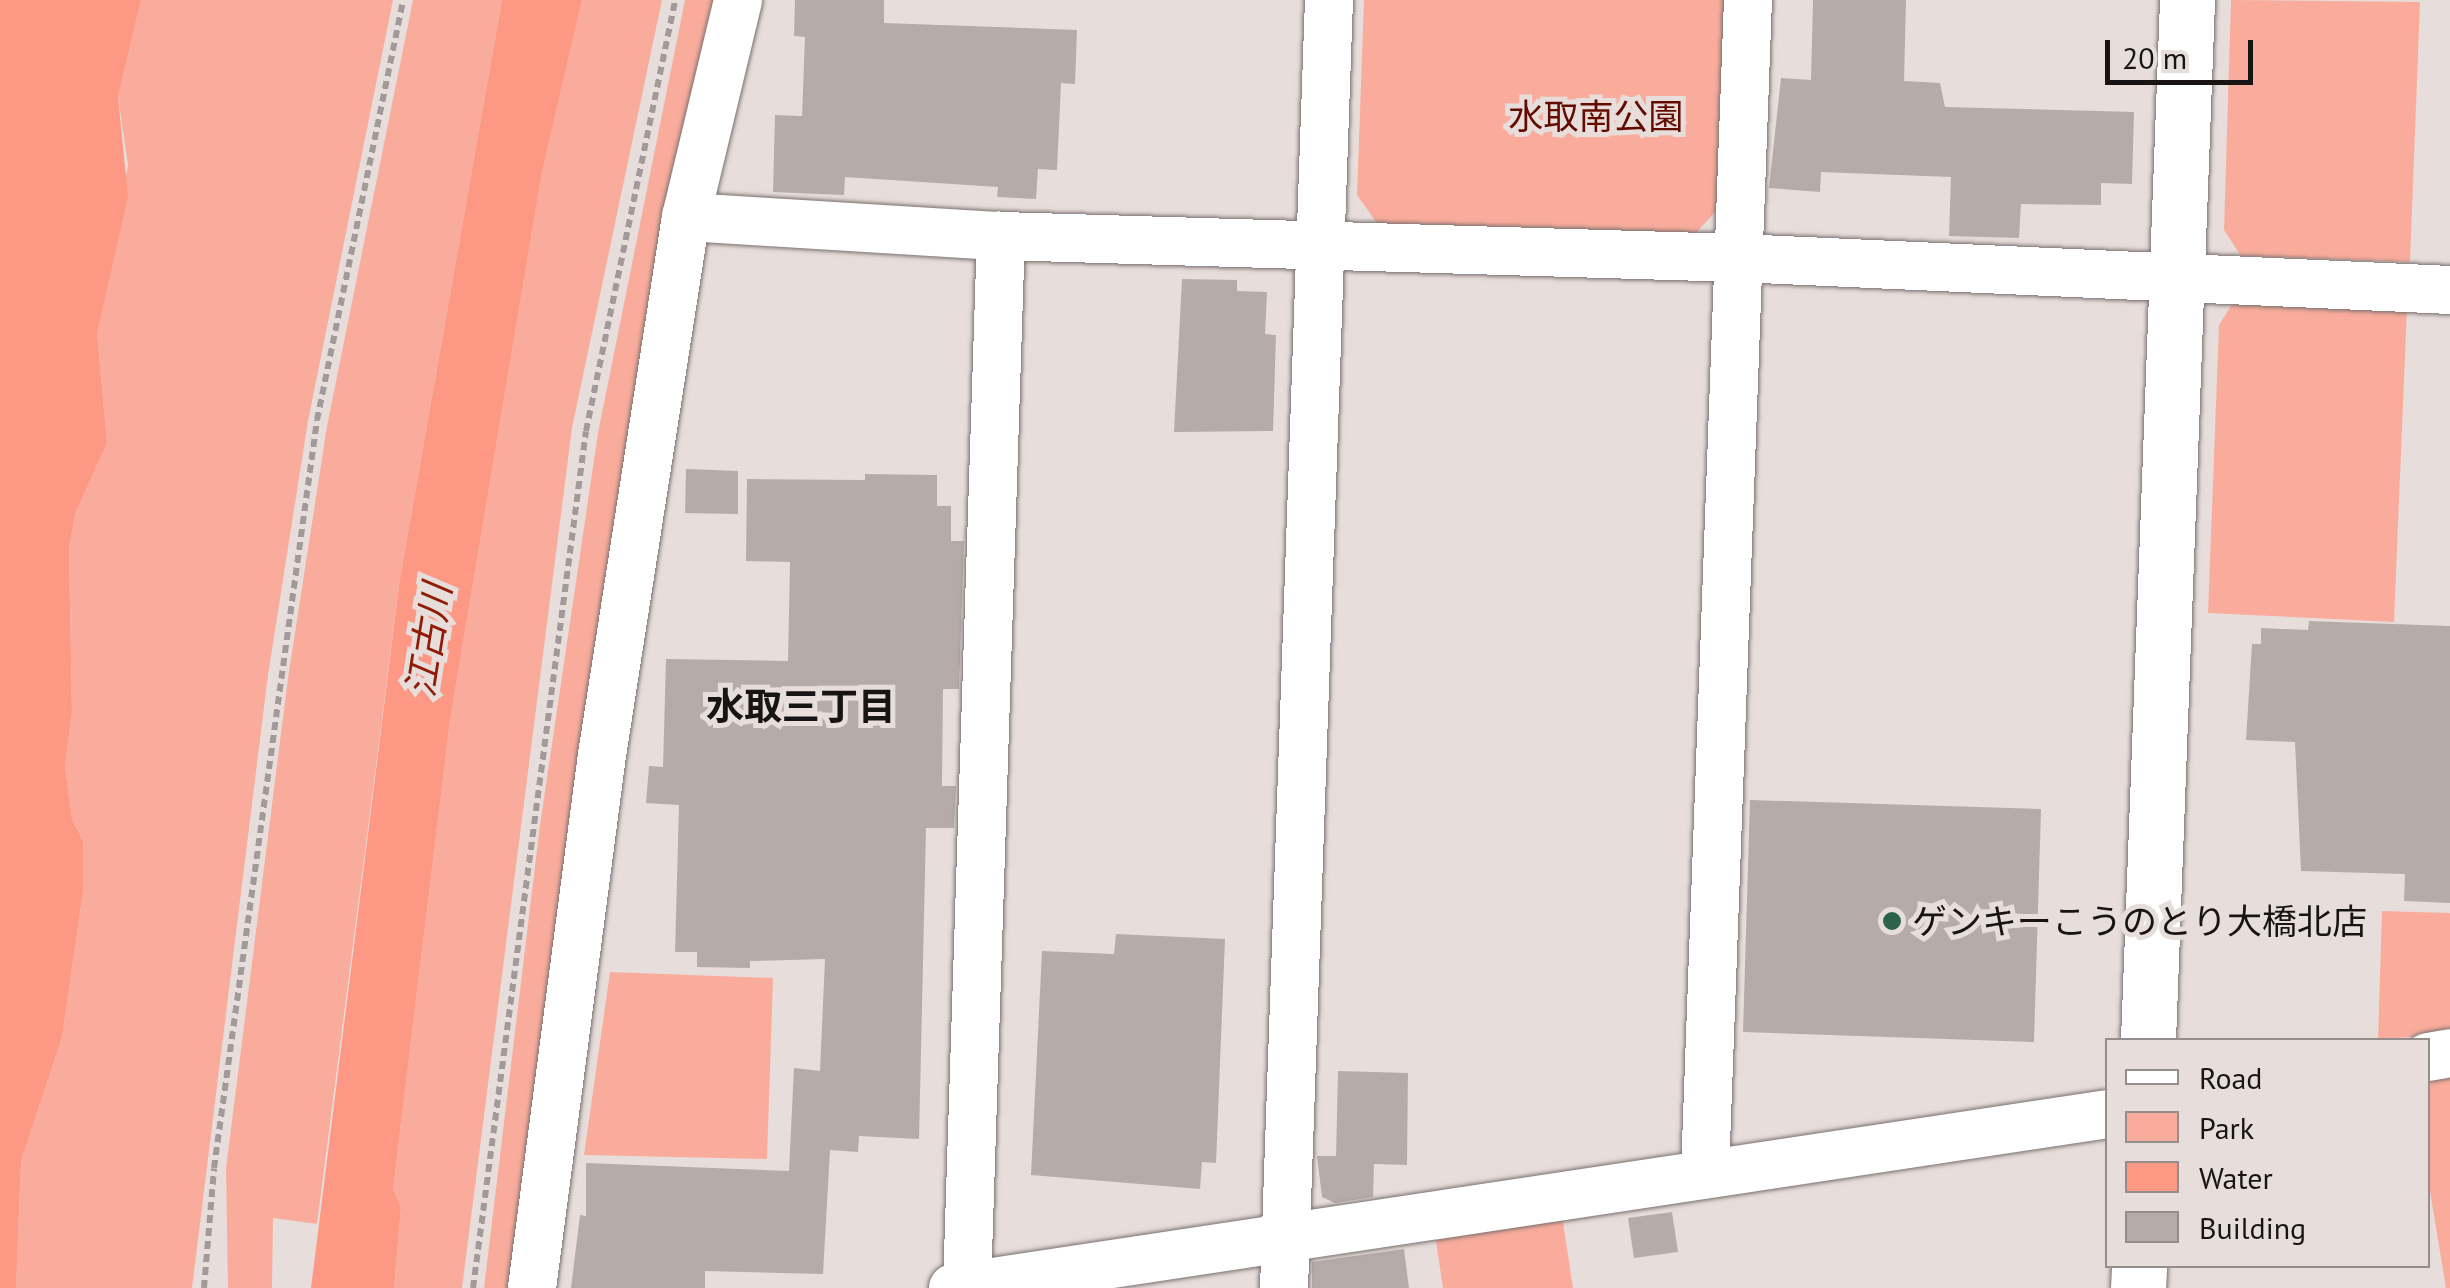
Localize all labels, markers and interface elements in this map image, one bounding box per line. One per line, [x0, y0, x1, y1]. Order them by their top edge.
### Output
scale bar [2110, 20, 2258, 82]
text: 20 m [2122, 38, 2187, 77]
park label: 水取南公園 [1509, 95, 1683, 137]
water label: 江古川 [397, 580, 459, 700]
district label: 水取三丁目 [706, 683, 896, 729]
place label: ゲンキーこうのとり大橋北店 [1912, 900, 2367, 942]
marker: ゲンキーこうのとり大橋北店 [1881, 910, 1903, 932]
legend [2105, 1038, 2430, 1268]
text: Road [2199, 1058, 2263, 1097]
text: Park [2199, 1108, 2254, 1147]
text: Water [2199, 1158, 2273, 1197]
text: Building [2199, 1208, 2306, 1247]

